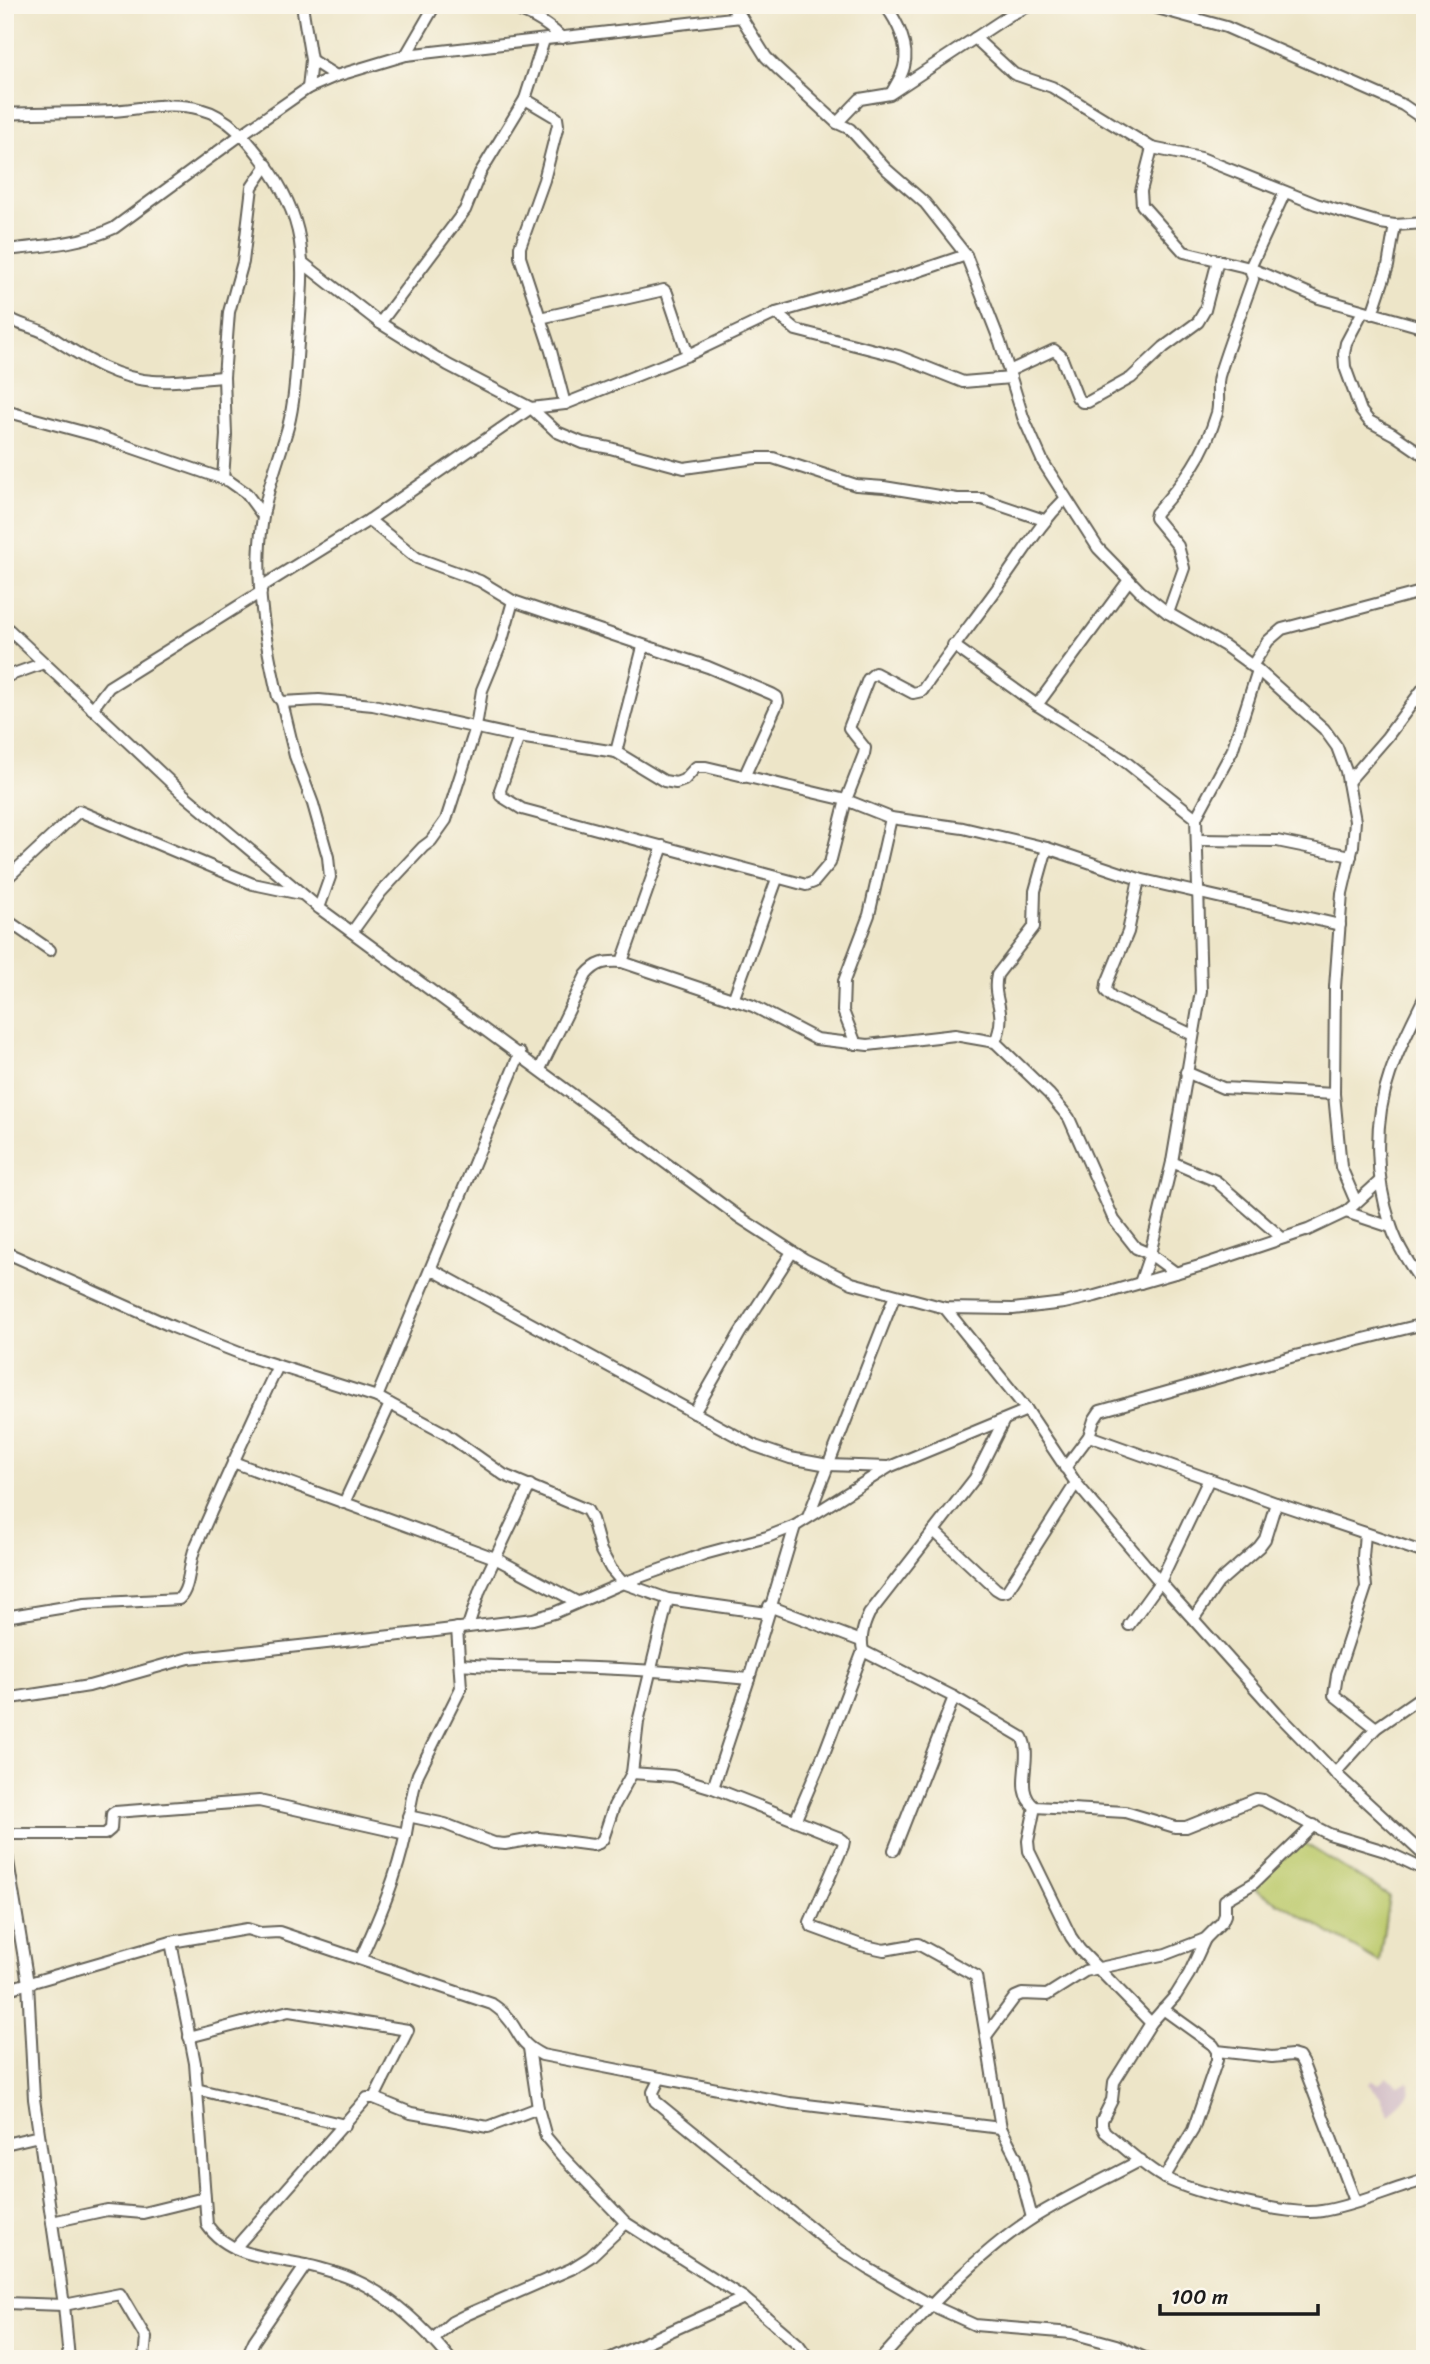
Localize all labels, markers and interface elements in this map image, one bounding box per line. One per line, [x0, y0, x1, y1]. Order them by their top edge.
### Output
scale bar [1160, 2273, 1318, 2317]
text: 100 m [1171, 2278, 1228, 2316]

